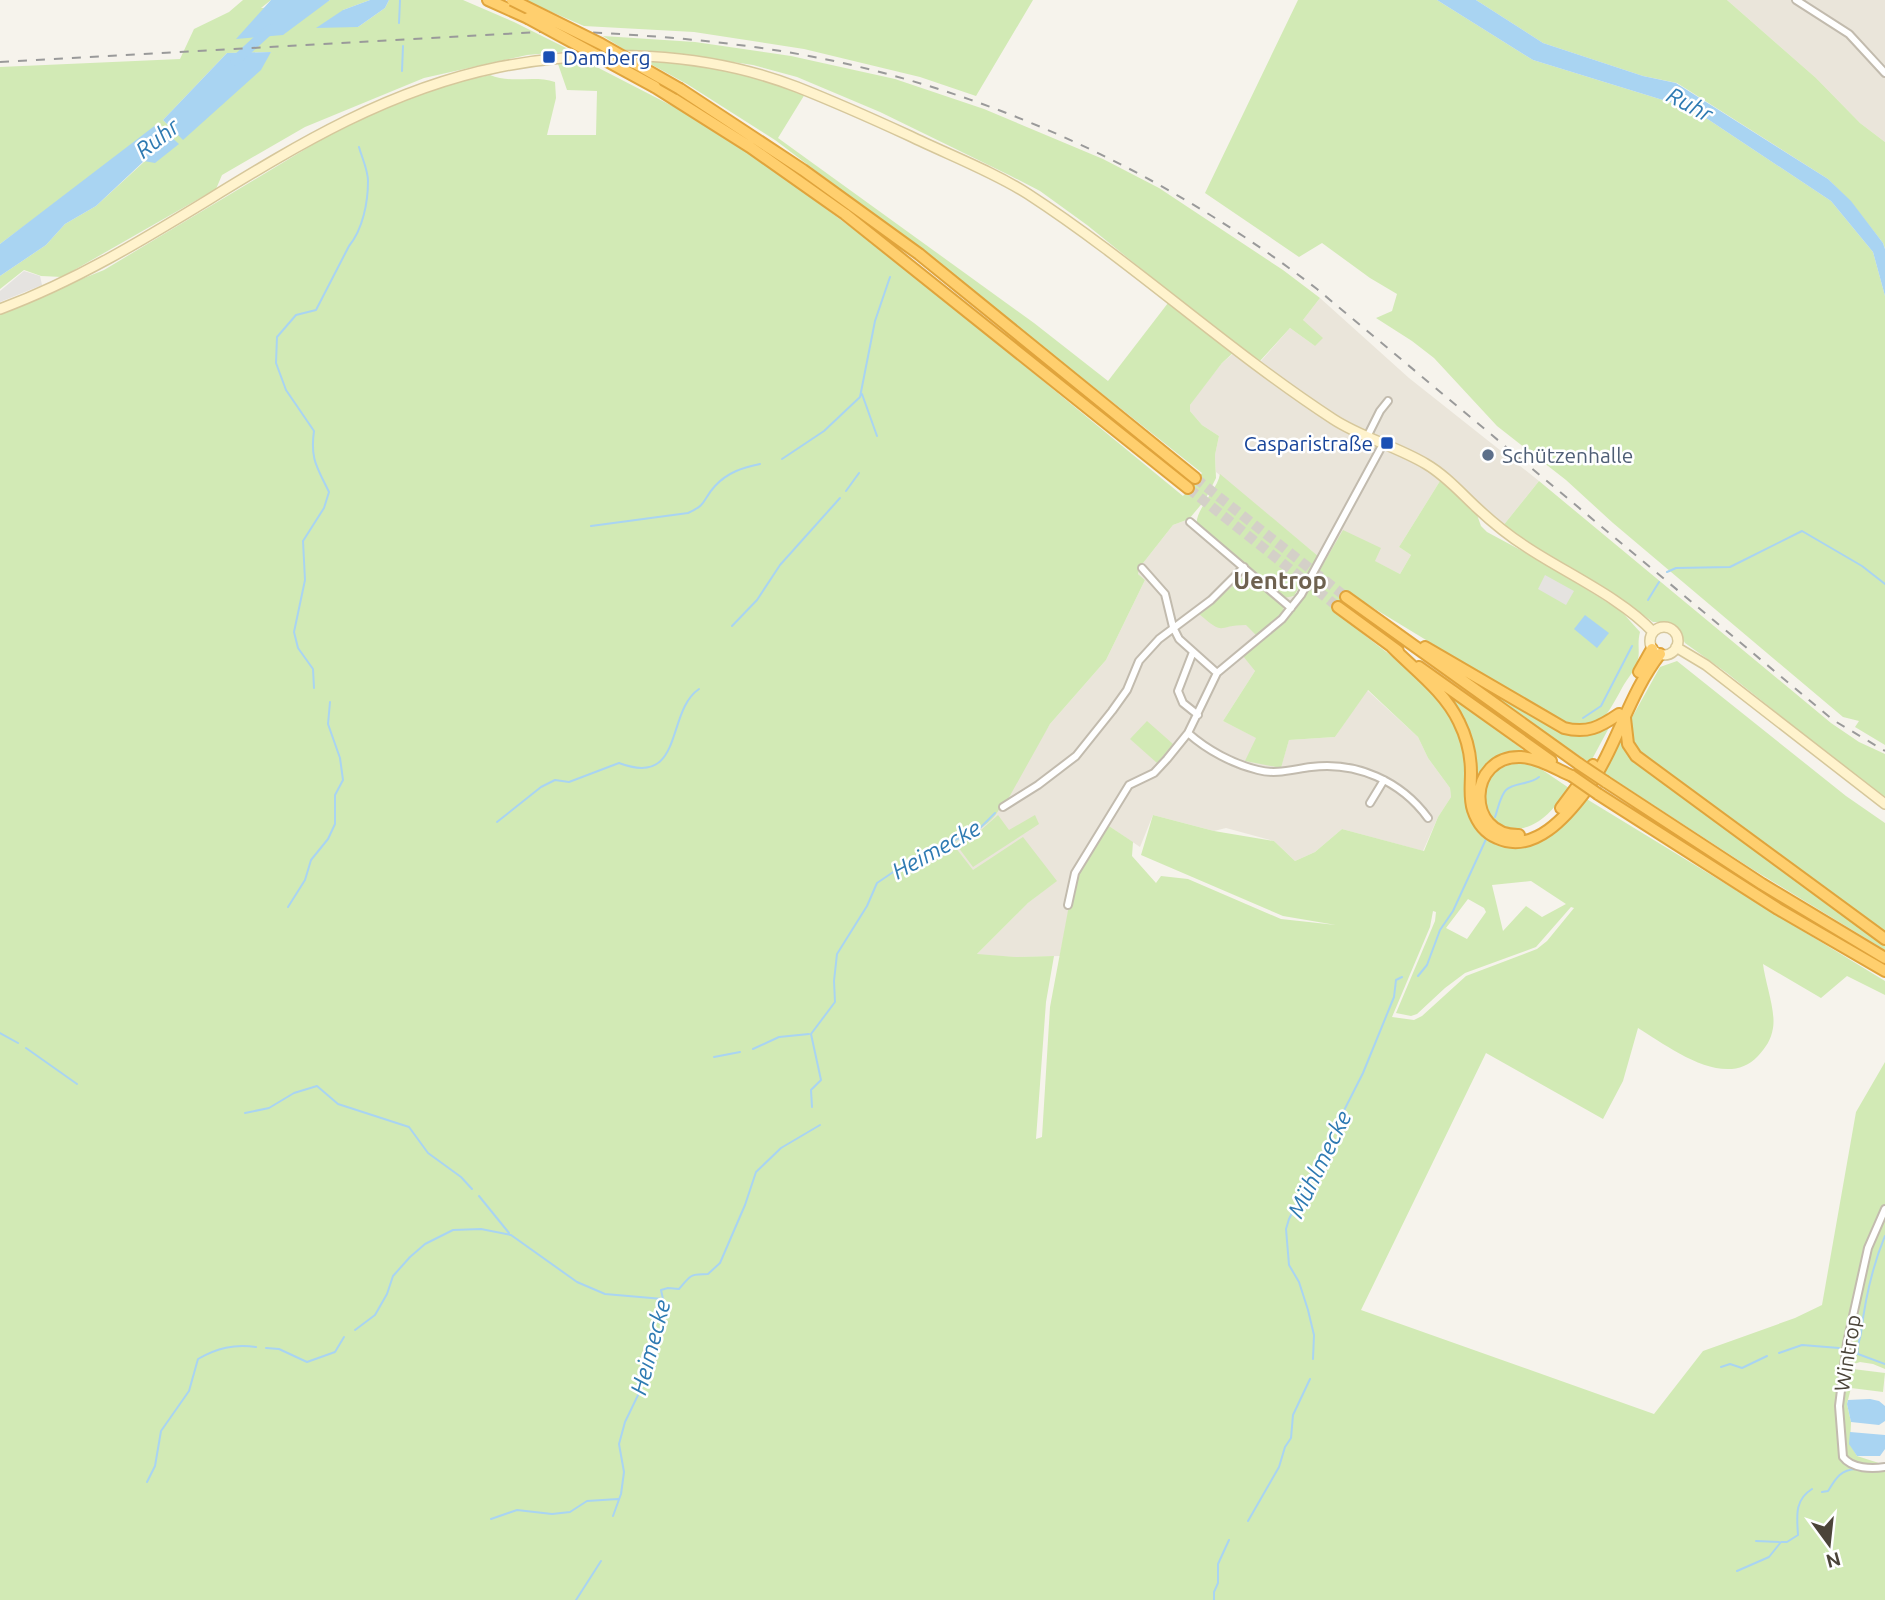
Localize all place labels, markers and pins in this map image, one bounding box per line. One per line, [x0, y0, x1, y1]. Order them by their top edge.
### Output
place label: Damberg [563, 45, 651, 69]
marker: Damberg [541, 49, 557, 65]
place label: Casparistraße [1244, 431, 1373, 455]
marker: Casparistraße [1379, 435, 1395, 451]
place label: Schützenhalle [1502, 443, 1633, 467]
marker: Schützenhalle [1480, 447, 1496, 463]

